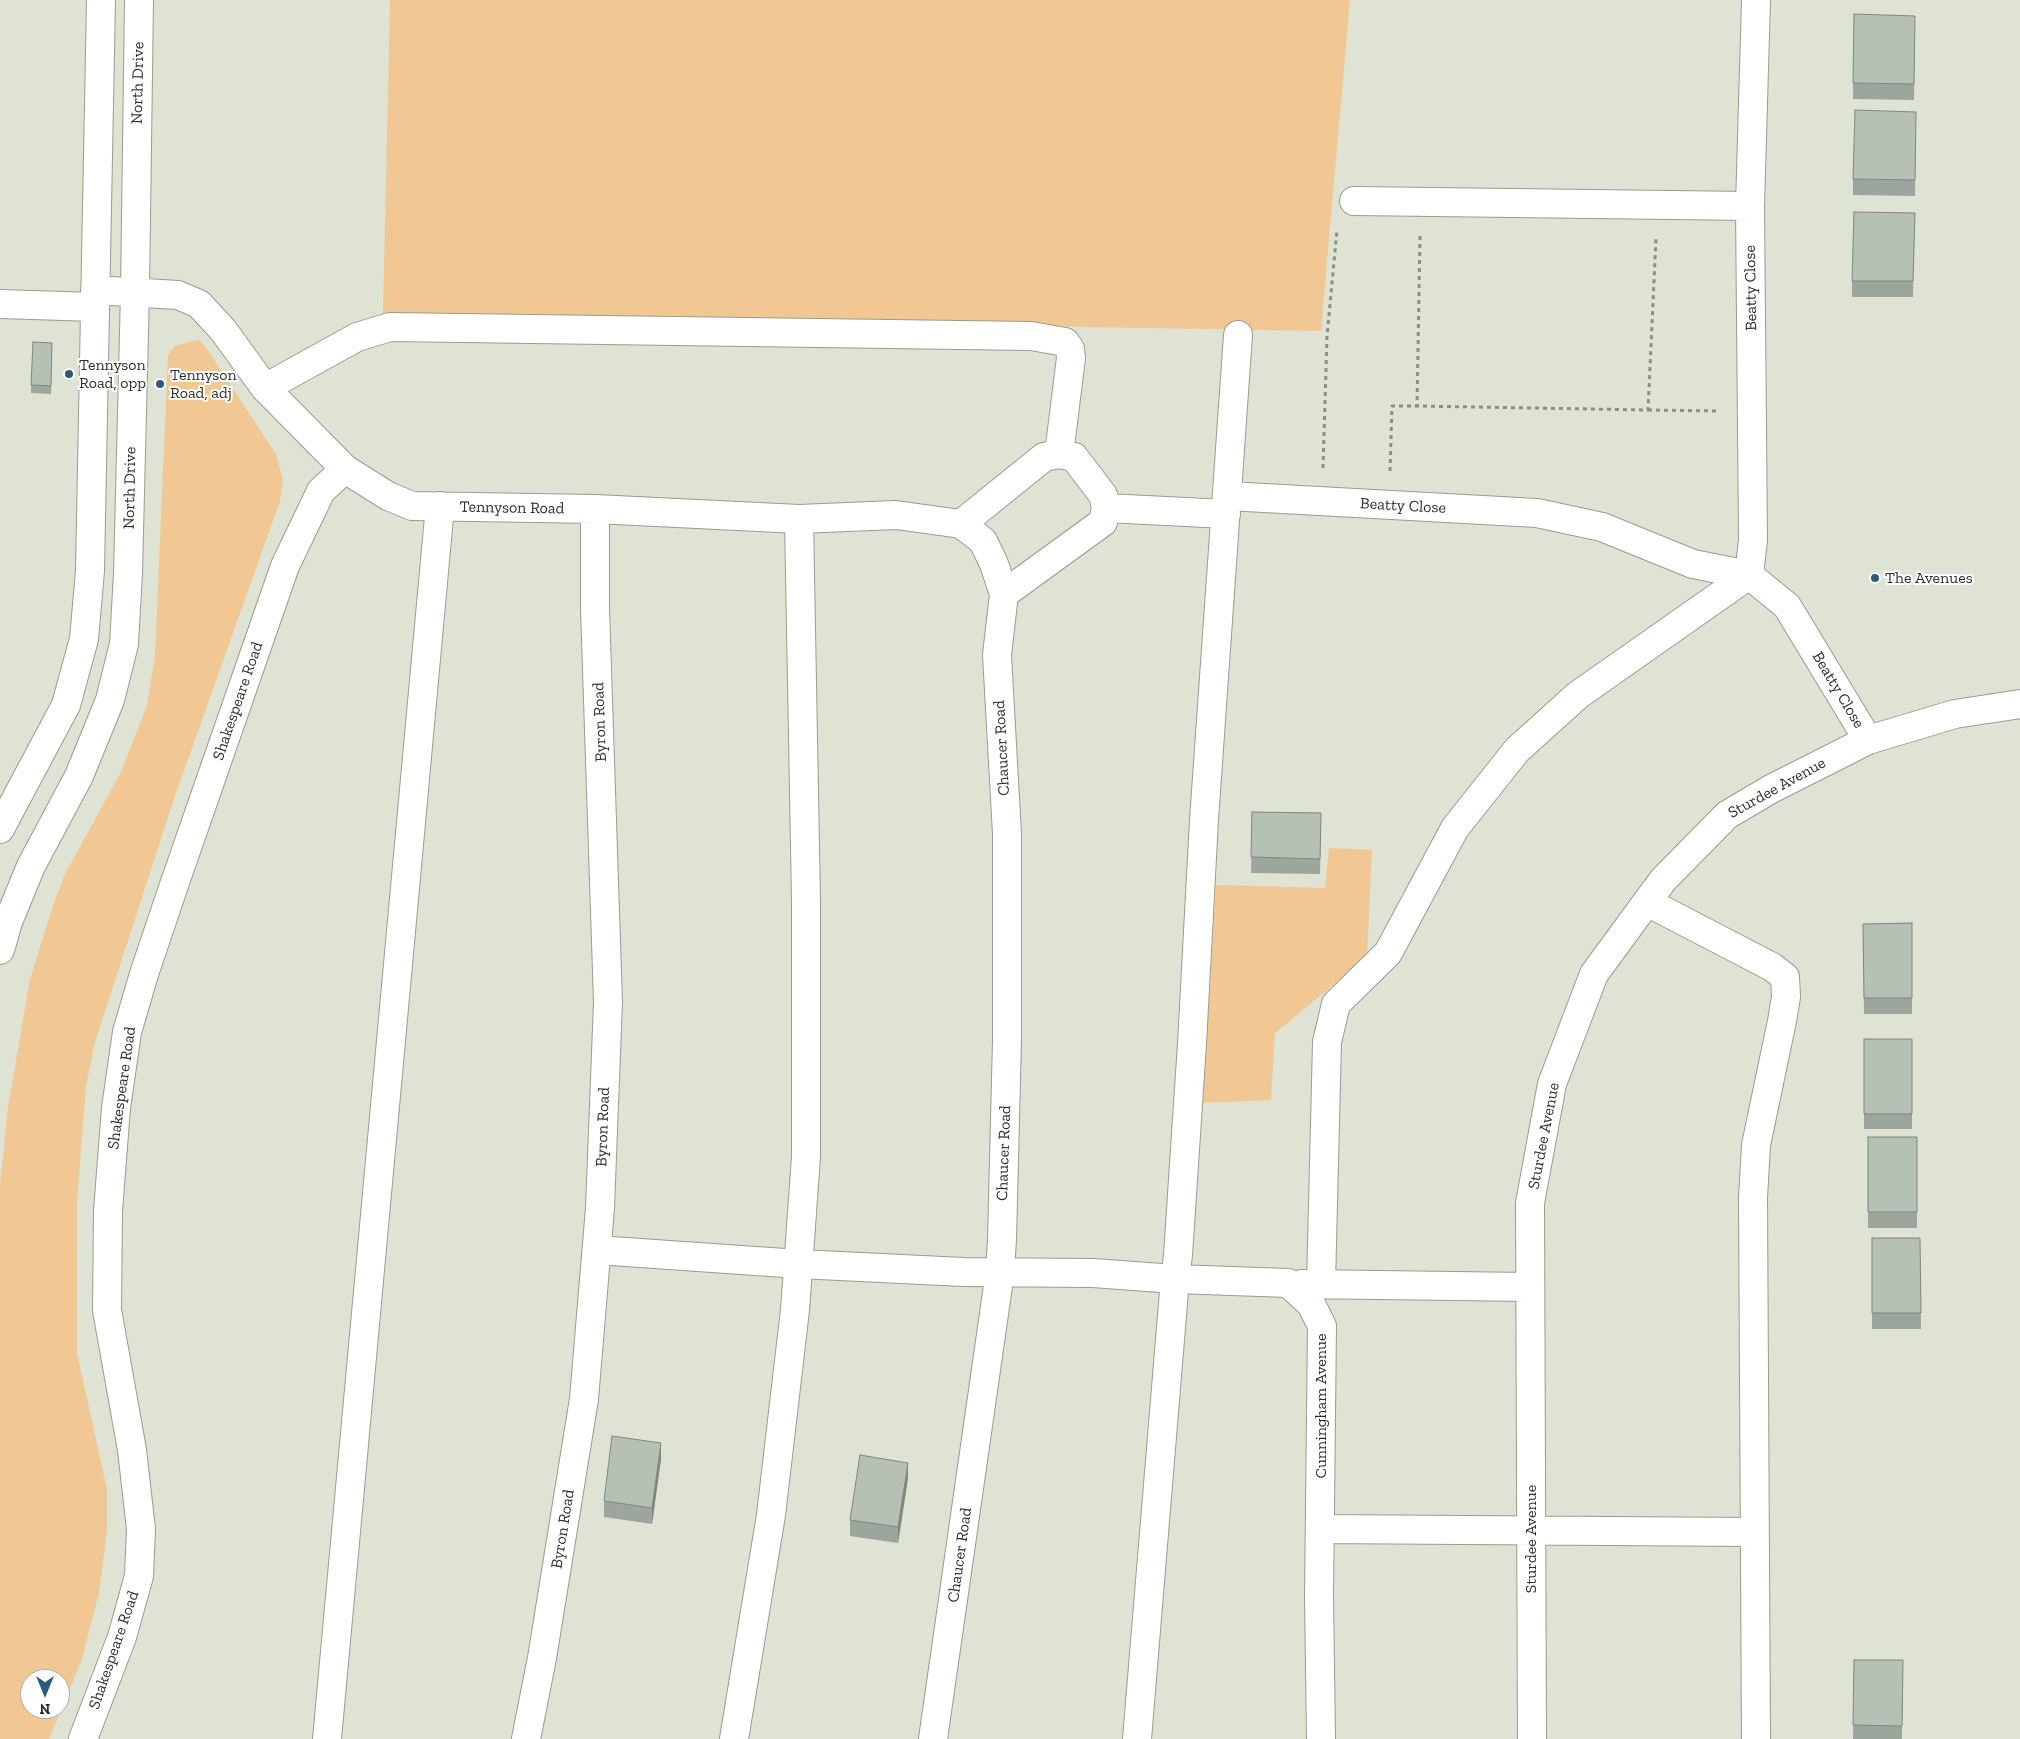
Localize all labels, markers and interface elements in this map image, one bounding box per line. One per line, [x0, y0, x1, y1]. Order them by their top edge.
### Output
street label: North Drive [128, 42, 148, 124]
street label: Beatty Close [1741, 245, 1761, 331]
place label: Tennyson Road, opp [79, 355, 146, 393]
place label: Tennyson Road, adj [170, 365, 237, 403]
marker: Tennyson Road, opp [63, 368, 75, 380]
marker: Tennyson Road, adj [154, 378, 166, 390]
street label: North Drive [120, 447, 140, 529]
street label: Beatty Close [1360, 494, 1446, 518]
street label: Tennyson Road [459, 497, 565, 519]
place label: The Avenues [1885, 568, 1973, 588]
marker: The Avenues [1869, 572, 1881, 584]
street label: Shakespeare Road [209, 639, 267, 763]
street label: Beatty Close [1808, 648, 1868, 732]
street label: Byron Road [589, 682, 611, 762]
street label: Chaucer Road [990, 700, 1014, 796]
street label: Sturdee Avenue [1725, 753, 1829, 823]
street label: Shakespeare Road [104, 1025, 140, 1151]
street label: Sturdee Avenue [1524, 1081, 1564, 1191]
street label: Byron Road [592, 1087, 614, 1167]
street label: Chaucer Road [993, 1105, 1015, 1201]
street label: Cunningham Avenue [1311, 1334, 1331, 1478]
street label: Sturdee Avenue [1521, 1485, 1541, 1593]
street label: Byron Road [547, 1488, 579, 1570]
street label: Chaucer Road [944, 1506, 976, 1604]
street label: Shakespeare Road [85, 1588, 143, 1712]
north arrow [20, 1669, 70, 1719]
text: N [40, 1700, 50, 1717]

